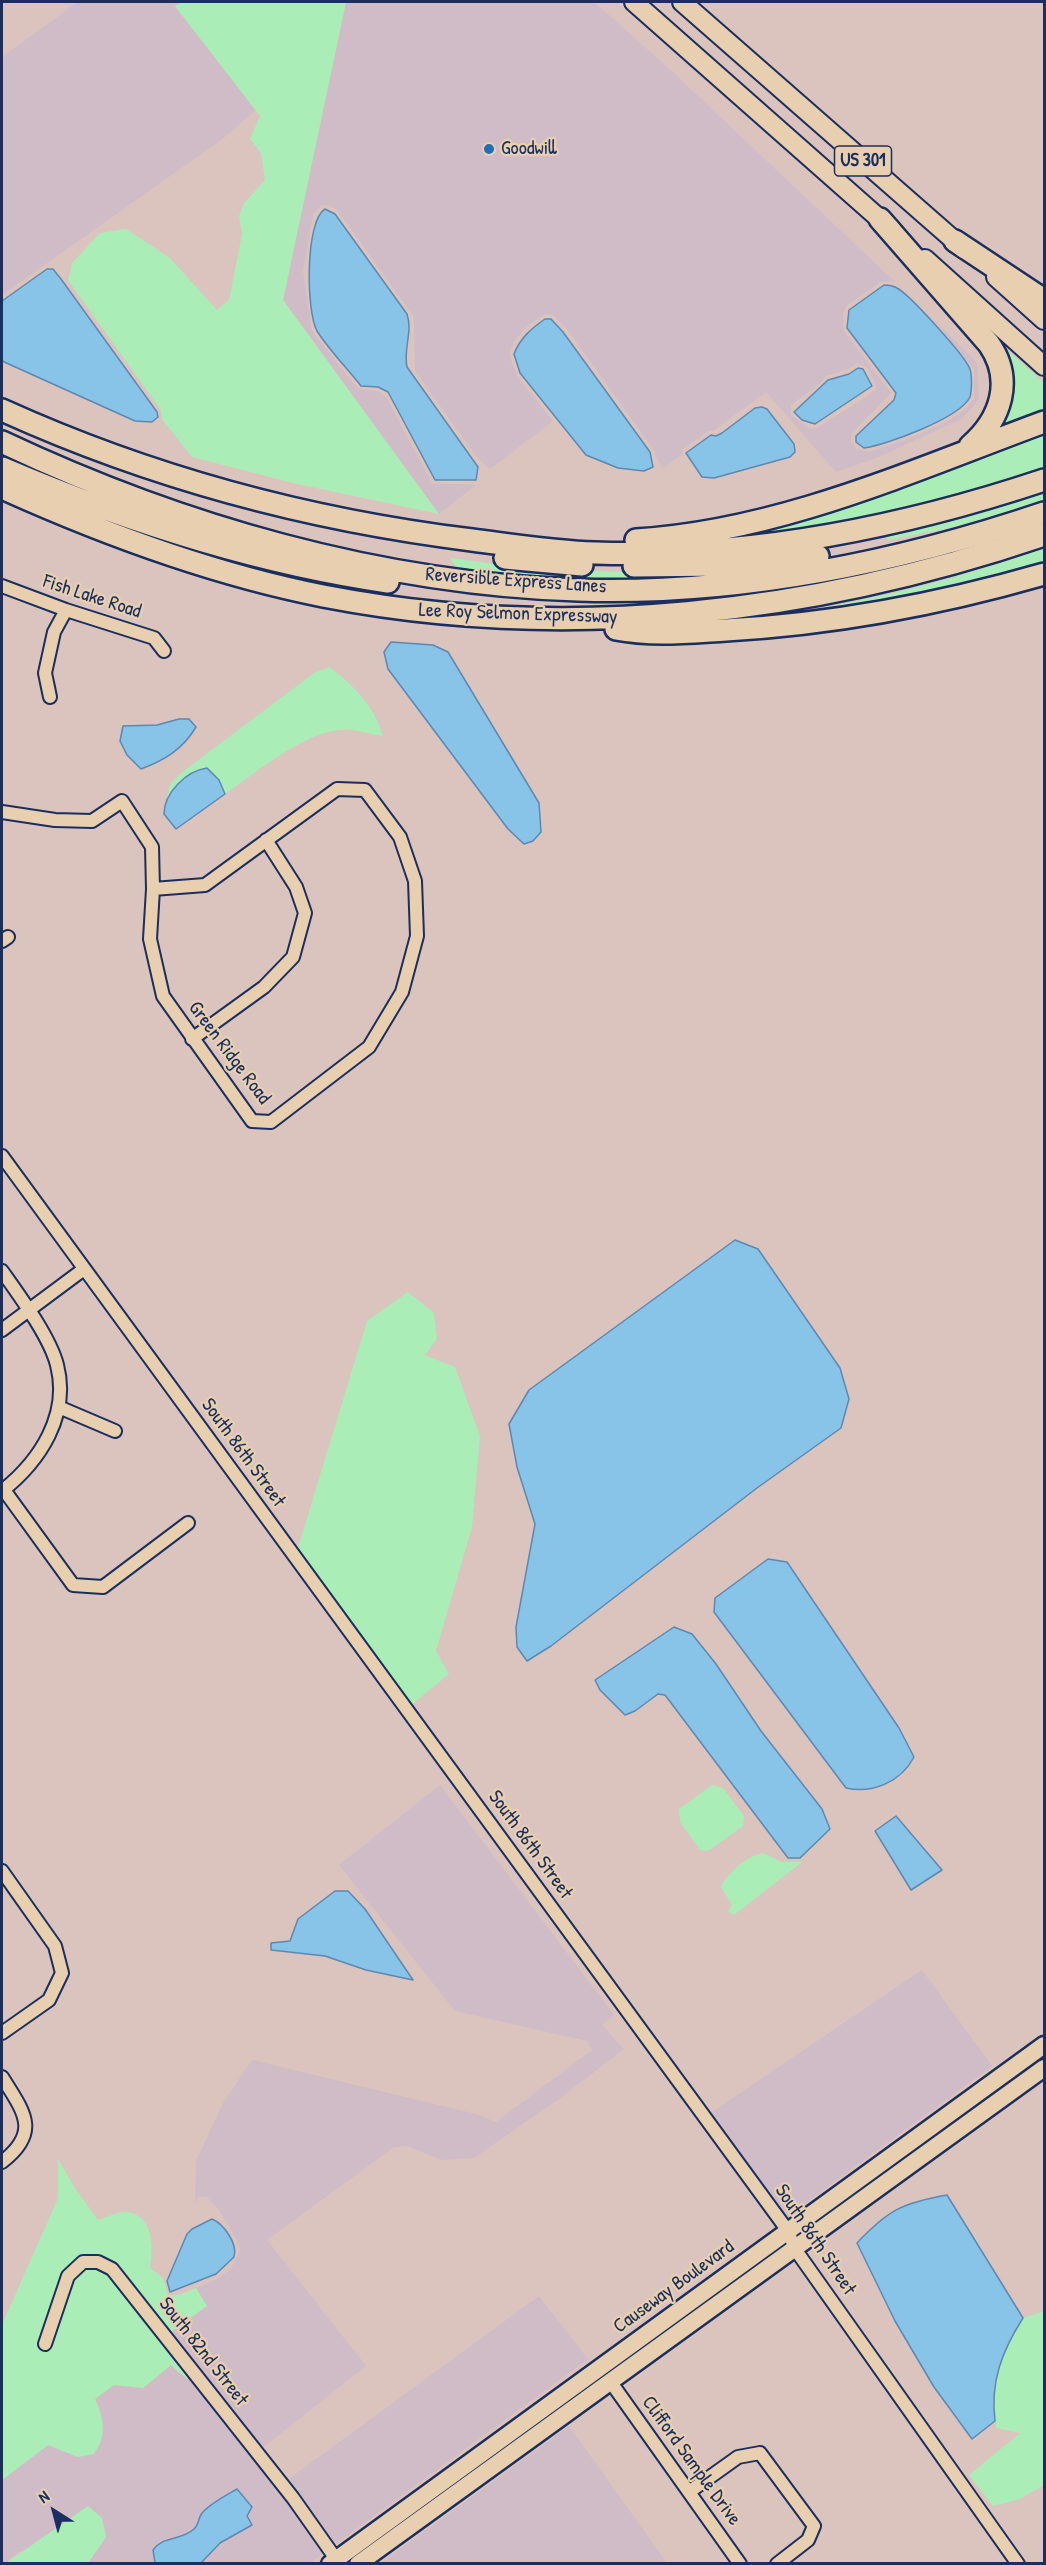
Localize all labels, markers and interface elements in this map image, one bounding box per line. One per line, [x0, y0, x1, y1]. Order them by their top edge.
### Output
place label: Goodwill [501, 137, 557, 161]
marker: Goodwill [482, 142, 496, 156]
road number: US 301 [834, 146, 892, 176]
street label: Reversible Express Lanes [425, 563, 607, 599]
street label: Fish Lake Road [40, 570, 144, 624]
street label: Lee Roy Selmon Expressway [418, 599, 618, 629]
street label: Green Ridge Road [183, 997, 275, 1109]
street label: South 86th Street [196, 1394, 290, 1512]
street label: South 86th Street [483, 1786, 577, 1904]
street label: South 86th Street [769, 2180, 861, 2300]
street label: Causeway Boulevard [609, 2235, 739, 2339]
street label: South 82nd Street [153, 2293, 253, 2411]
street label: Clifford Sample Drive [636, 2392, 746, 2530]
north arrow [24, 2481, 84, 2541]
text: N [34, 2485, 53, 2508]

